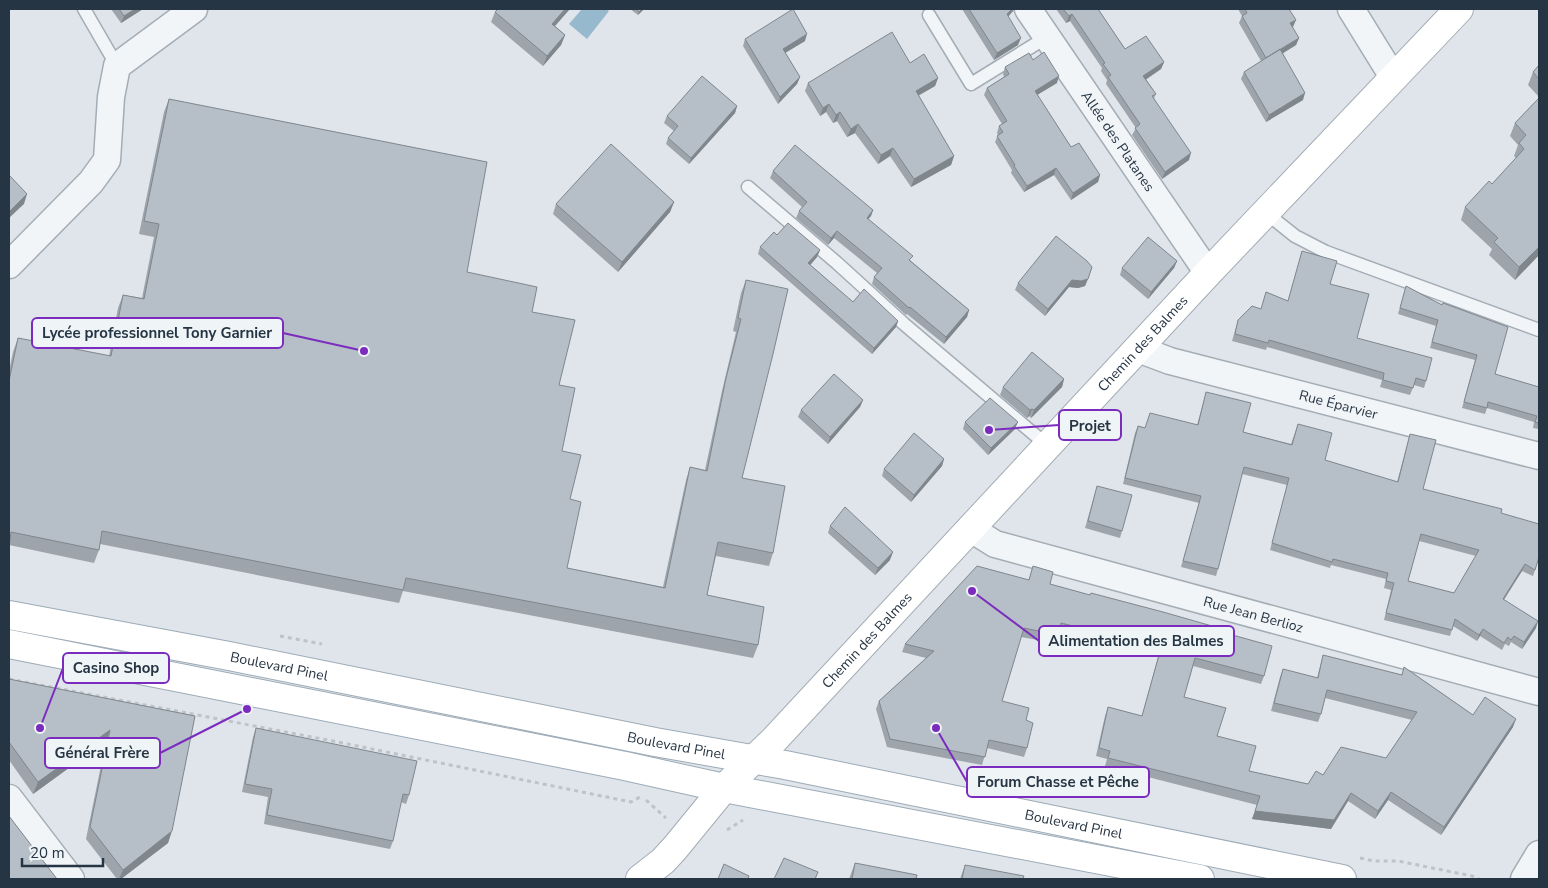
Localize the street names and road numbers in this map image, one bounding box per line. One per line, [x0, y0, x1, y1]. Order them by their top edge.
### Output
street label: Allée des Platanes [1077, 87, 1159, 195]
street label: Chemin des Balmes [1093, 291, 1192, 396]
street label: Rue Éparvier [1297, 385, 1380, 424]
street label: Chemin des Balmes [817, 588, 916, 692]
street label: Rue Jean Berlioz [1201, 592, 1306, 637]
street label: Boulevard Pinel [229, 647, 331, 685]
street label: Boulevard Pinel [626, 727, 728, 764]
street label: Boulevard Pinel [1023, 805, 1125, 844]

